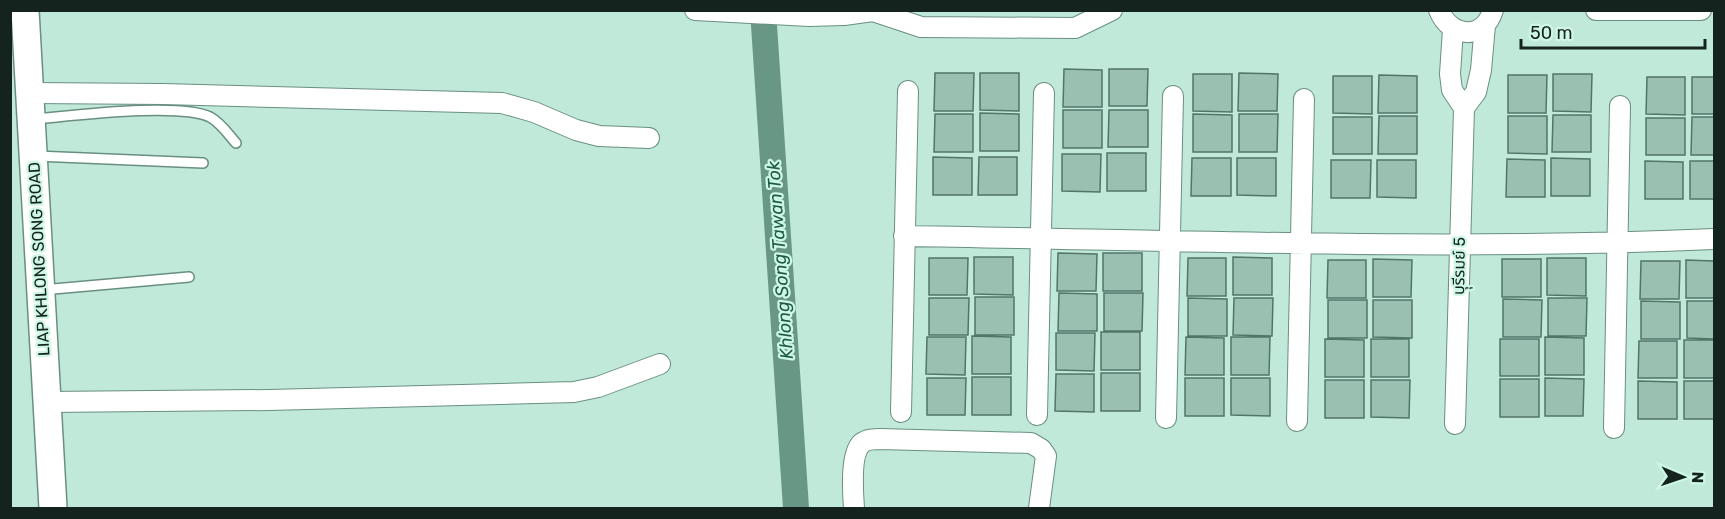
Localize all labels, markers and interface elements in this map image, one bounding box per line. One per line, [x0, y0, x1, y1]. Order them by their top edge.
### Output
scale bar [1521, 12, 1706, 50]
text: 50 m [1530, 22, 1573, 44]
water label: Khlong Song Tawan Tok [762, 159, 798, 360]
street label: LIAP KHLONG SONG ROAD [24, 162, 54, 356]
street label: บุุรีรมย์ 5 [1449, 237, 1473, 295]
north arrow [1653, 447, 1713, 507]
text: N [1688, 471, 1707, 484]

